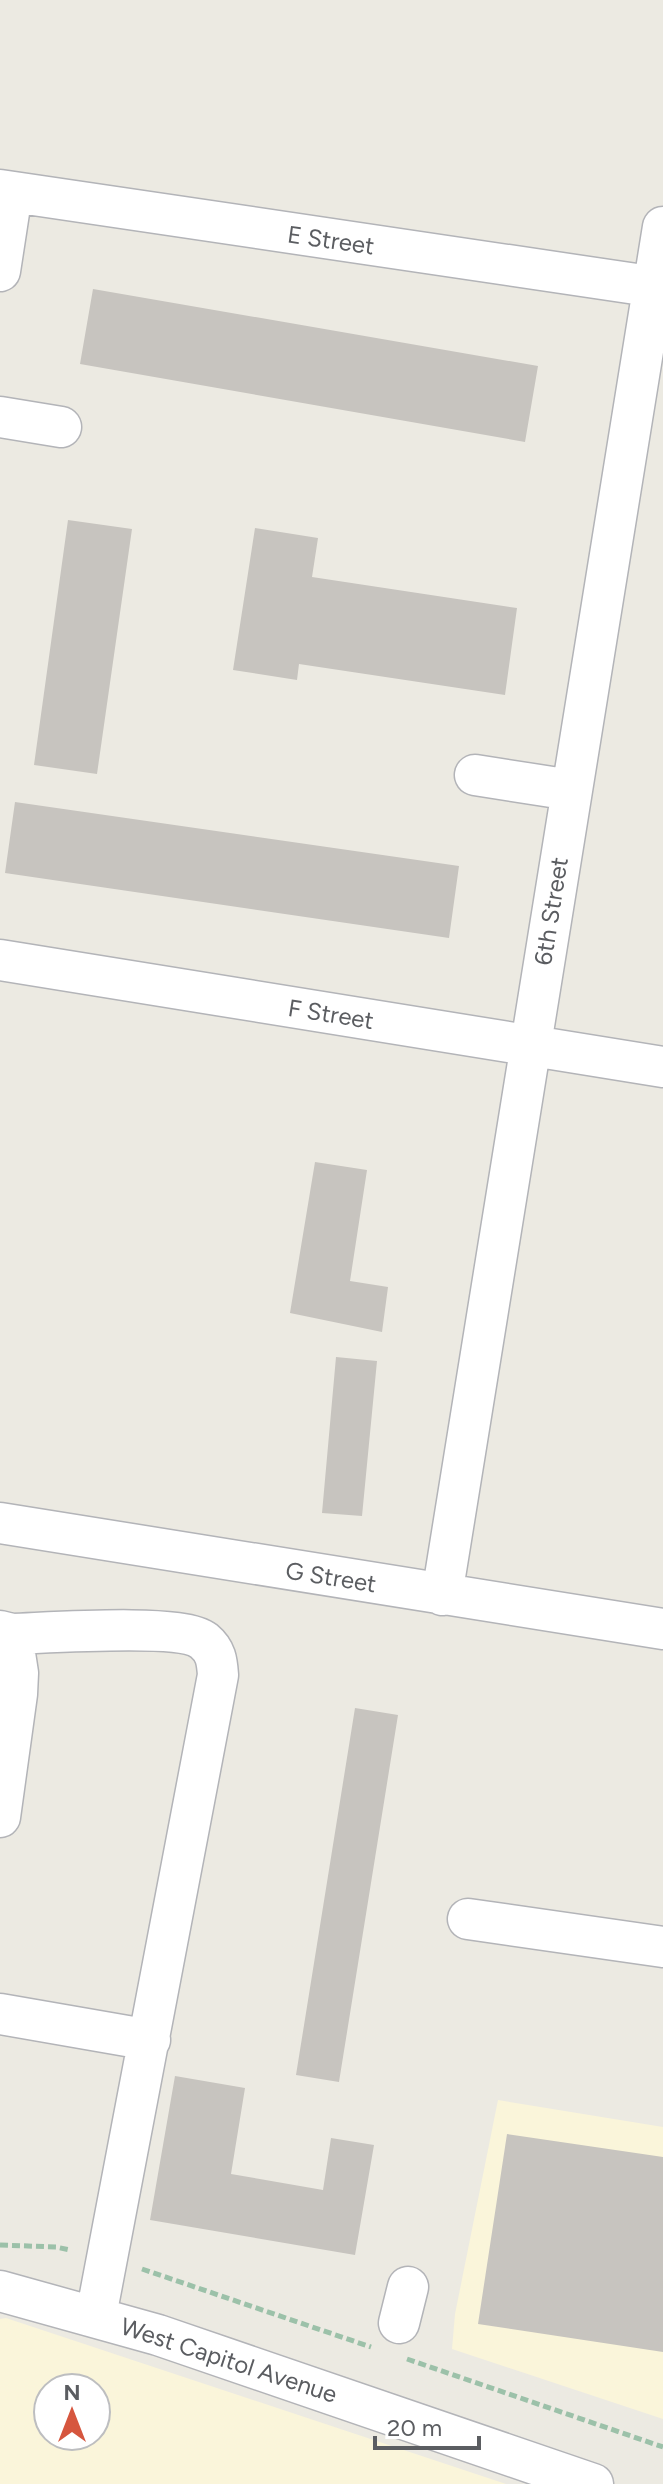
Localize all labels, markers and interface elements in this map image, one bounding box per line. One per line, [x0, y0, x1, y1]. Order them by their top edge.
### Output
street label: E Street [286, 220, 376, 260]
street label: 6th Street [528, 855, 574, 967]
street label: F Street [286, 993, 376, 1035]
street label: G Street [284, 1556, 378, 1598]
street label: West Capitol Avenue [117, 2311, 341, 2409]
north arrow [32, 2372, 112, 2452]
text: N [63, 2379, 81, 2406]
scale bar [375, 2400, 479, 2450]
text: 20 m [387, 2413, 442, 2442]

